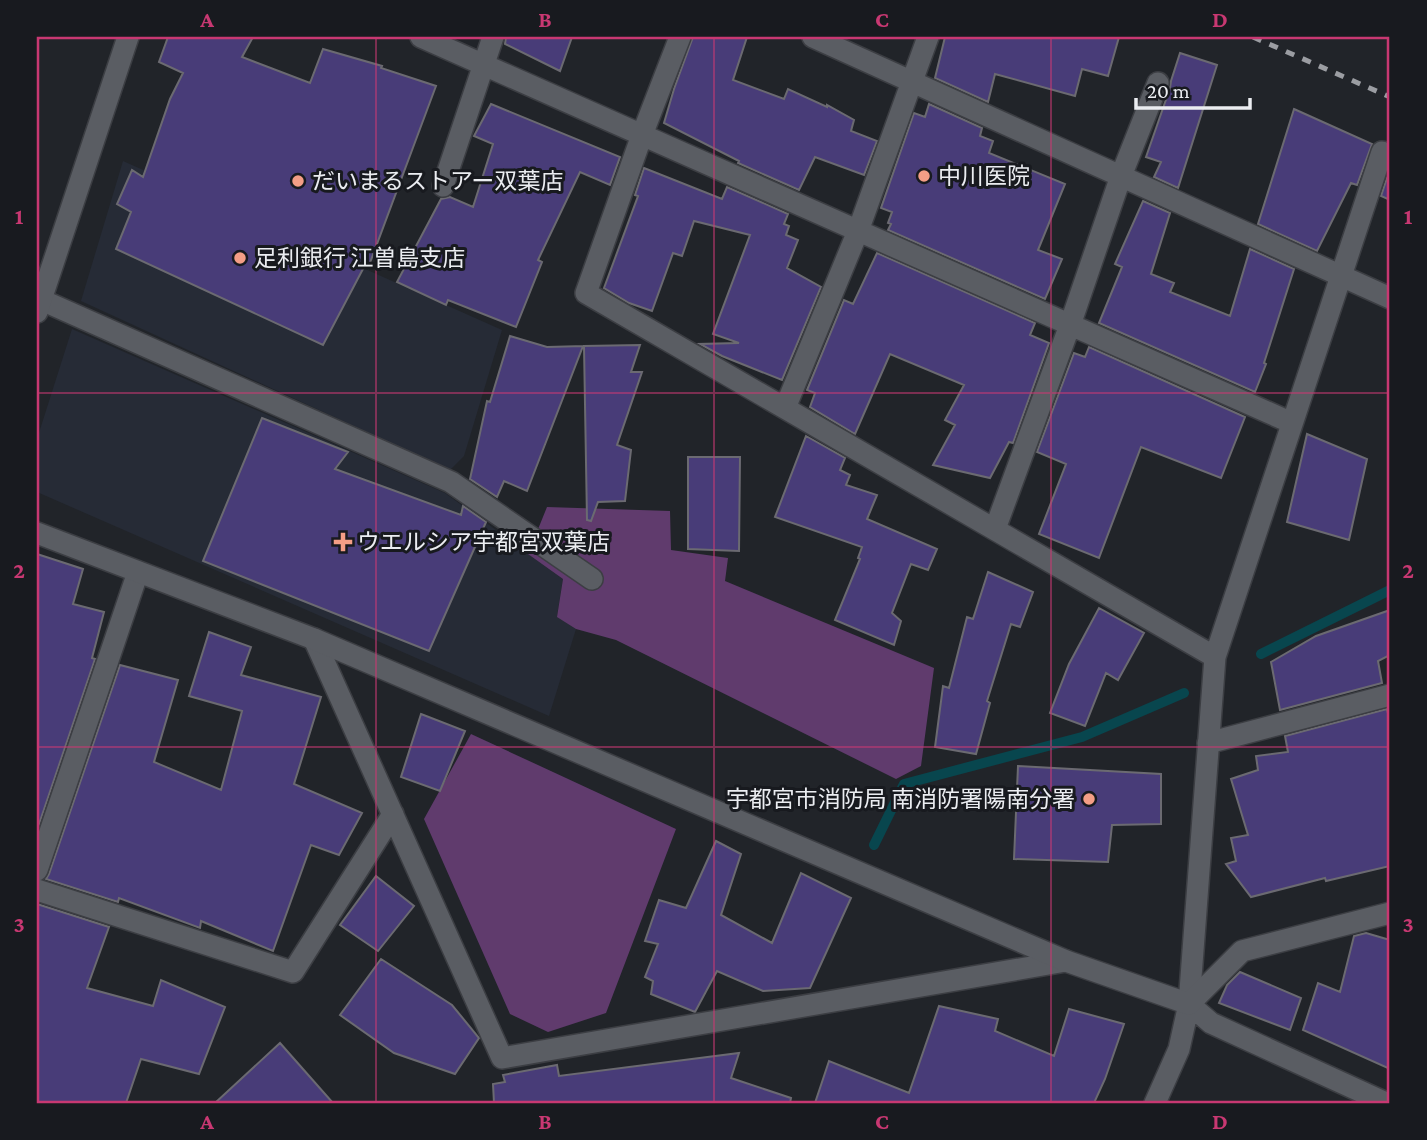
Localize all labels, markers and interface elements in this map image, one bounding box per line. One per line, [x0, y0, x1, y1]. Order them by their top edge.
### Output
text: A [199, 6, 214, 32]
text: B [538, 6, 552, 32]
text: C [875, 6, 889, 32]
text: D [1212, 6, 1228, 32]
scale bar [1136, 66, 1250, 110]
text: 20 m [1147, 79, 1190, 103]
place label: 中川医院 [938, 163, 1030, 189]
place label: だいまるストアー双葉店 [312, 168, 564, 194]
marker: 中川医院 [916, 168, 932, 184]
marker: だいまるストアー双葉店 [290, 173, 306, 189]
text: 1 [15, 203, 24, 229]
text: 1 [1404, 203, 1413, 229]
place label: 足利銀行 江曽島支店 [254, 245, 465, 271]
marker: 足利銀行 江曽島支店 [232, 250, 248, 266]
place label: ウエルシア宇都宮双葉店 [357, 529, 610, 555]
marker: ウエルシア宇都宮双葉店 [335, 534, 351, 550]
text: 2 [13, 557, 25, 583]
text: 2 [1402, 557, 1414, 583]
place label: 宇都宮市消防局 南消防署陽南分署 [726, 786, 1075, 812]
marker: 宇都宮市消防局 南消防署陽南分署 [1081, 791, 1097, 807]
text: 3 [13, 911, 25, 937]
text: 3 [1402, 911, 1414, 937]
text: A [199, 1108, 214, 1134]
text: B [538, 1108, 552, 1134]
text: C [875, 1108, 889, 1134]
text: D [1212, 1108, 1228, 1134]

